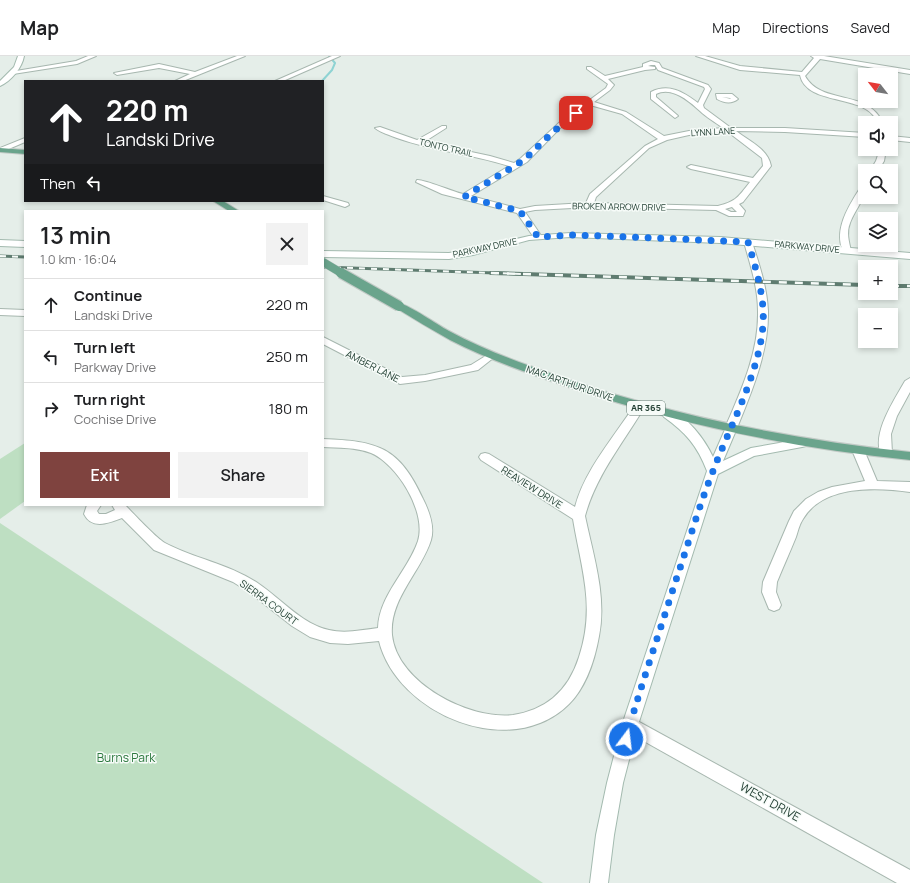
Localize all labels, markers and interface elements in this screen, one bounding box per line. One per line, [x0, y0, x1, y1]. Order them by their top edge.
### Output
text: Map [20, 15, 59, 41]
text: Map [712, 18, 740, 37]
text: Directions [762, 18, 829, 37]
text: Saved [851, 18, 890, 37]
north arrow [858, 68, 898, 108]
map controls [858, 68, 898, 348]
text: 220 m [106, 91, 189, 129]
icon: ahead [40, 96, 92, 148]
pin [559, 96, 593, 130]
icon: arrive [565, 102, 587, 124]
button: sound [858, 116, 898, 156]
street label: LYNN LANE [690, 124, 735, 139]
text: Landski Drive [106, 127, 215, 151]
street label: TONTO TRAIL [418, 135, 475, 160]
button: search [858, 164, 898, 204]
icon: left [83, 172, 105, 194]
text: Then [40, 173, 75, 194]
street label: BROKEN ARROW DRIVE [572, 199, 666, 214]
button: layers [858, 212, 898, 252]
text: 13 min [40, 218, 111, 251]
button: close [266, 223, 308, 265]
street label: PARKWAY DRIVE [452, 234, 518, 261]
street label: PARKWAY DRIVE [774, 237, 840, 256]
text: 1.0 km · 16:04 [40, 250, 117, 268]
button: + [858, 260, 898, 300]
text: Continue [74, 285, 142, 306]
icon: ahead [40, 294, 62, 316]
text: 220 m [266, 294, 308, 315]
text: Landski Drive [74, 306, 153, 324]
button: − [858, 308, 898, 348]
text: Turn left [74, 337, 136, 358]
icon: left [40, 346, 62, 368]
text: 250 m [266, 346, 308, 367]
street label: AMBER LANE [344, 346, 403, 386]
text: Parkway Drive [74, 358, 156, 376]
street label: MAC ARTHUR DRIVE [524, 361, 616, 405]
text: Turn right [74, 389, 145, 410]
icon: right [40, 398, 62, 420]
text: 180 m [269, 398, 308, 419]
road number: AR 365 [627, 401, 665, 415]
text: Cochise Drive [74, 410, 156, 428]
button: Exit [40, 452, 170, 498]
button: Share [178, 452, 308, 498]
street label: REAVIEW DRIVE [499, 462, 566, 512]
street label: SIERRA COURT [237, 576, 301, 628]
position arrow [605, 718, 647, 760]
park label: Burns Park [97, 749, 156, 766]
street label: WEST DRIVE [737, 778, 804, 825]

